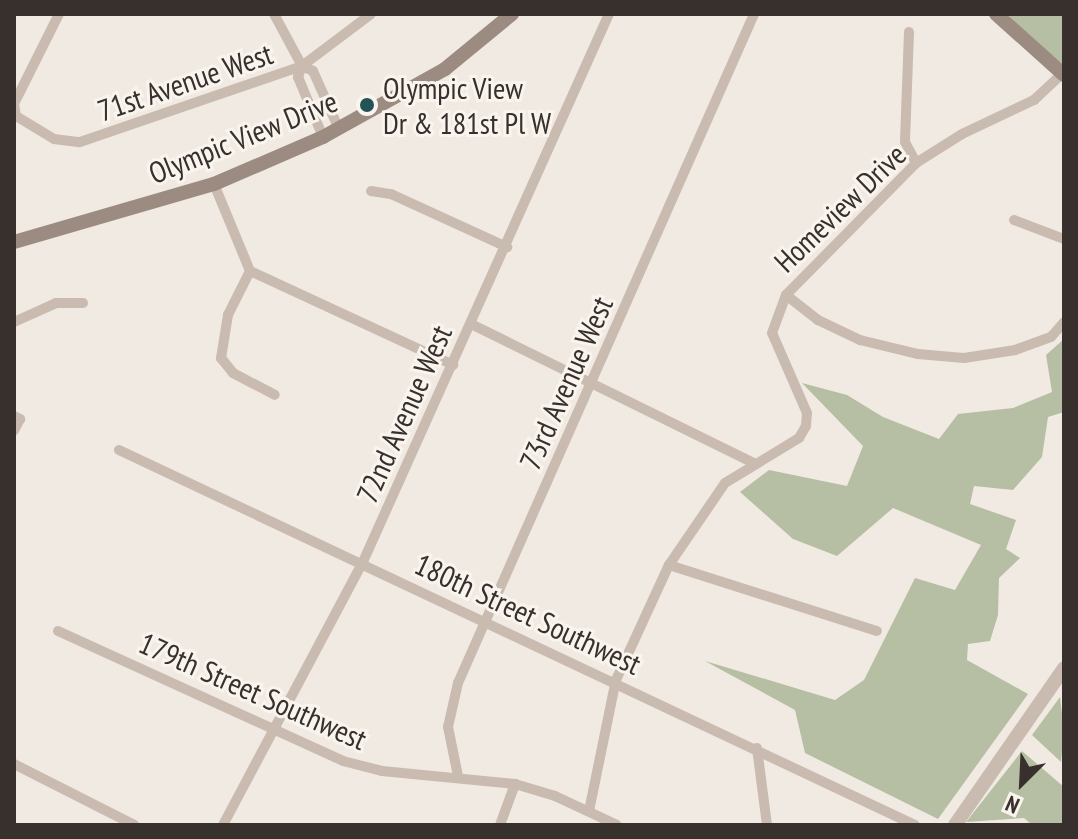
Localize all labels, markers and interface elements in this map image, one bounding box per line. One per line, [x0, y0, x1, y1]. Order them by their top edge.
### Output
street label: 71st Avenue West [92, 35, 278, 129]
place label: Olympic View Dr & 181st Pl W [383, 70, 552, 140]
street label: Olympic View Drive [143, 82, 343, 192]
marker: Olympic View Dr & 181st Pl W [358, 96, 376, 114]
street label: Homeview Drive [767, 136, 913, 280]
street label: 73rd Avenue West [512, 290, 620, 476]
street label: 72nd Avenue West [349, 319, 459, 509]
street label: 180th Street Southwest [409, 546, 647, 682]
street label: 179th Street Southwest [134, 625, 372, 757]
north arrow [982, 743, 1062, 823]
text: N [1001, 790, 1023, 820]

